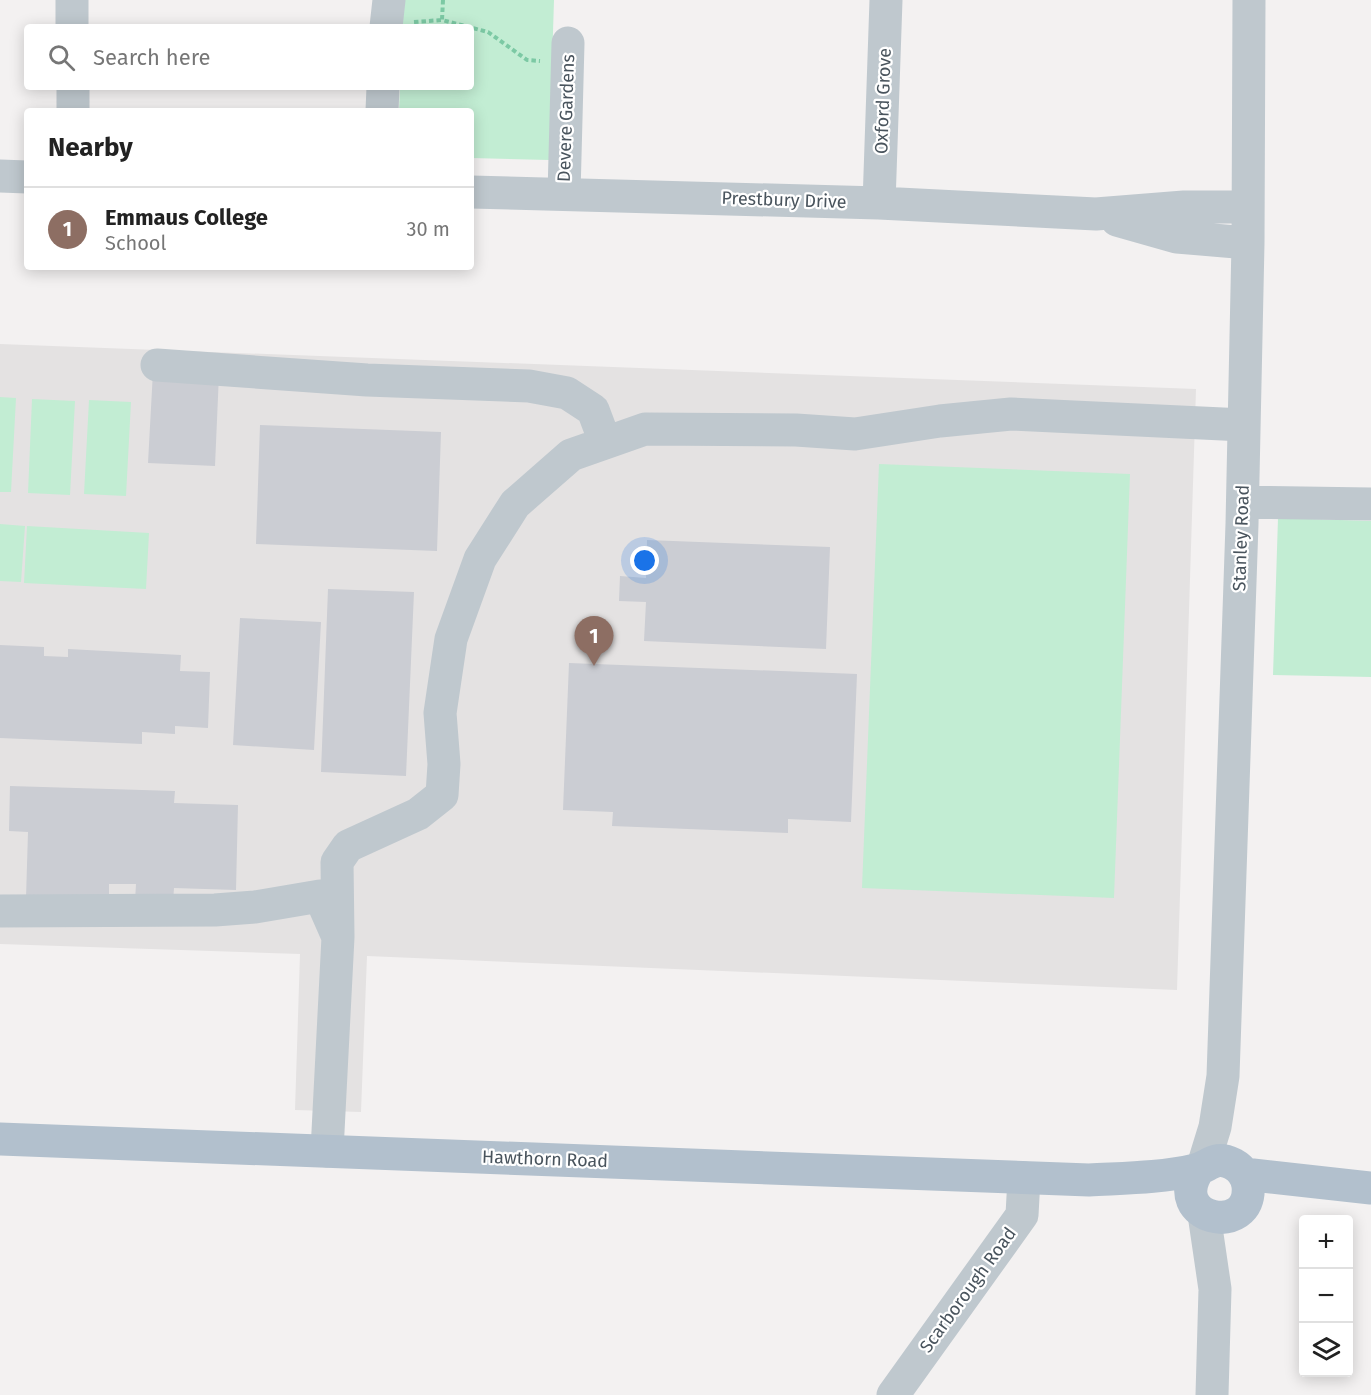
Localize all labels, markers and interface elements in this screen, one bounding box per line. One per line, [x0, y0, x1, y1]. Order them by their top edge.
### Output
search box [24, 24, 474, 90]
icon: search [45, 41, 78, 74]
text: Search here [93, 44, 211, 71]
street label: Oxford Grove [870, 48, 896, 154]
street label: Devere Gardens [553, 54, 579, 182]
text: Nearby [48, 132, 133, 163]
street label: Prestbury Drive [721, 187, 847, 213]
text: Emmaus College [105, 204, 268, 231]
text: 1 [63, 217, 72, 241]
text: 30 m [406, 217, 450, 241]
text: School [105, 231, 166, 255]
street label: Stanley Road [1228, 484, 1254, 592]
your location [630, 546, 659, 575]
pin: 1 [574, 616, 614, 666]
street label: Hawthorn Road [482, 1146, 608, 1172]
map controls [1299, 1215, 1353, 1377]
button: + [1299, 1215, 1353, 1269]
street label: Scarborough Road [915, 1223, 1021, 1357]
button: − [1299, 1269, 1353, 1323]
button: layers [1299, 1323, 1353, 1377]

